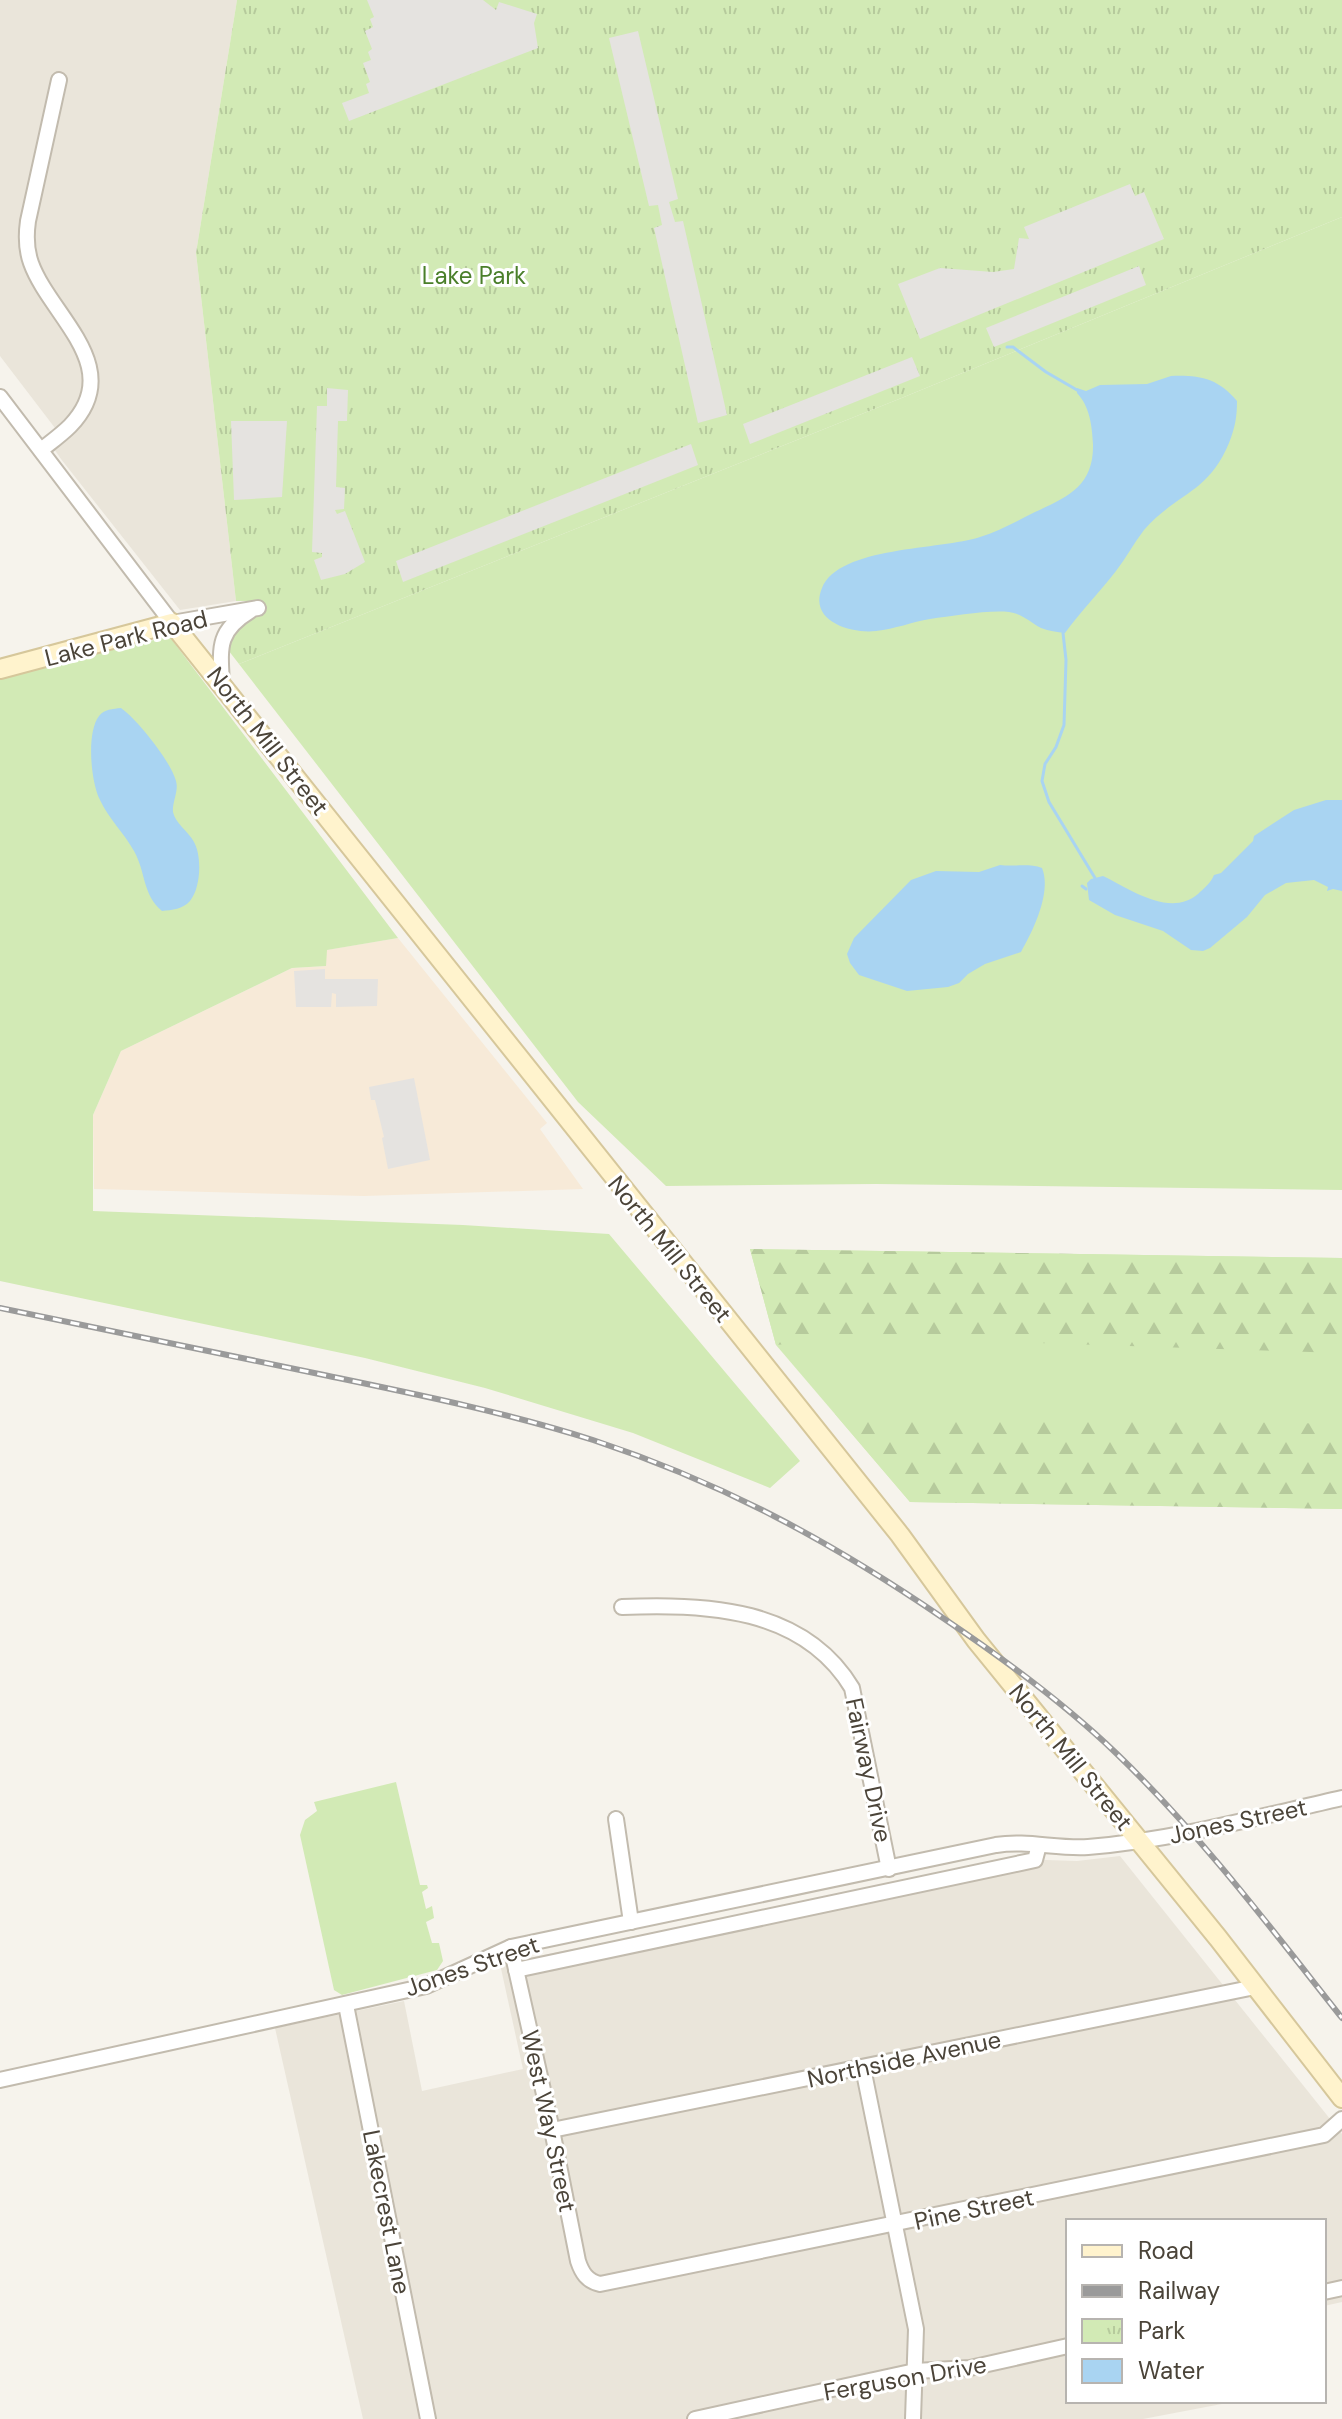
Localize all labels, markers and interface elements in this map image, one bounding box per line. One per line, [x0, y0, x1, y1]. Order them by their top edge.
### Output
park label: Lake Park [422, 260, 526, 291]
street label: Lake Park Road [41, 603, 211, 673]
street label: North Mill Street [200, 660, 336, 822]
street label: North Mill Street [601, 1169, 739, 1329]
street label: North Mill Street [1002, 1677, 1140, 1837]
street label: Fairway Drive [839, 1695, 899, 1845]
street label: Jones Street [1166, 1791, 1310, 1851]
street label: Jones Street [401, 1929, 543, 2003]
street label: Northside Avenue [804, 2023, 1004, 2095]
street label: West Way Street [515, 2027, 583, 2215]
street label: Lakecrest Lane [356, 2127, 418, 2297]
street label: Pine Street [911, 2181, 1037, 2237]
legend [1066, 2219, 1326, 2403]
text: Road [1138, 2235, 1194, 2266]
text: Railway [1138, 2275, 1220, 2306]
text: Park [1138, 2315, 1185, 2346]
street label: Ferguson Drive [821, 2348, 989, 2408]
text: Water [1138, 2355, 1204, 2386]

